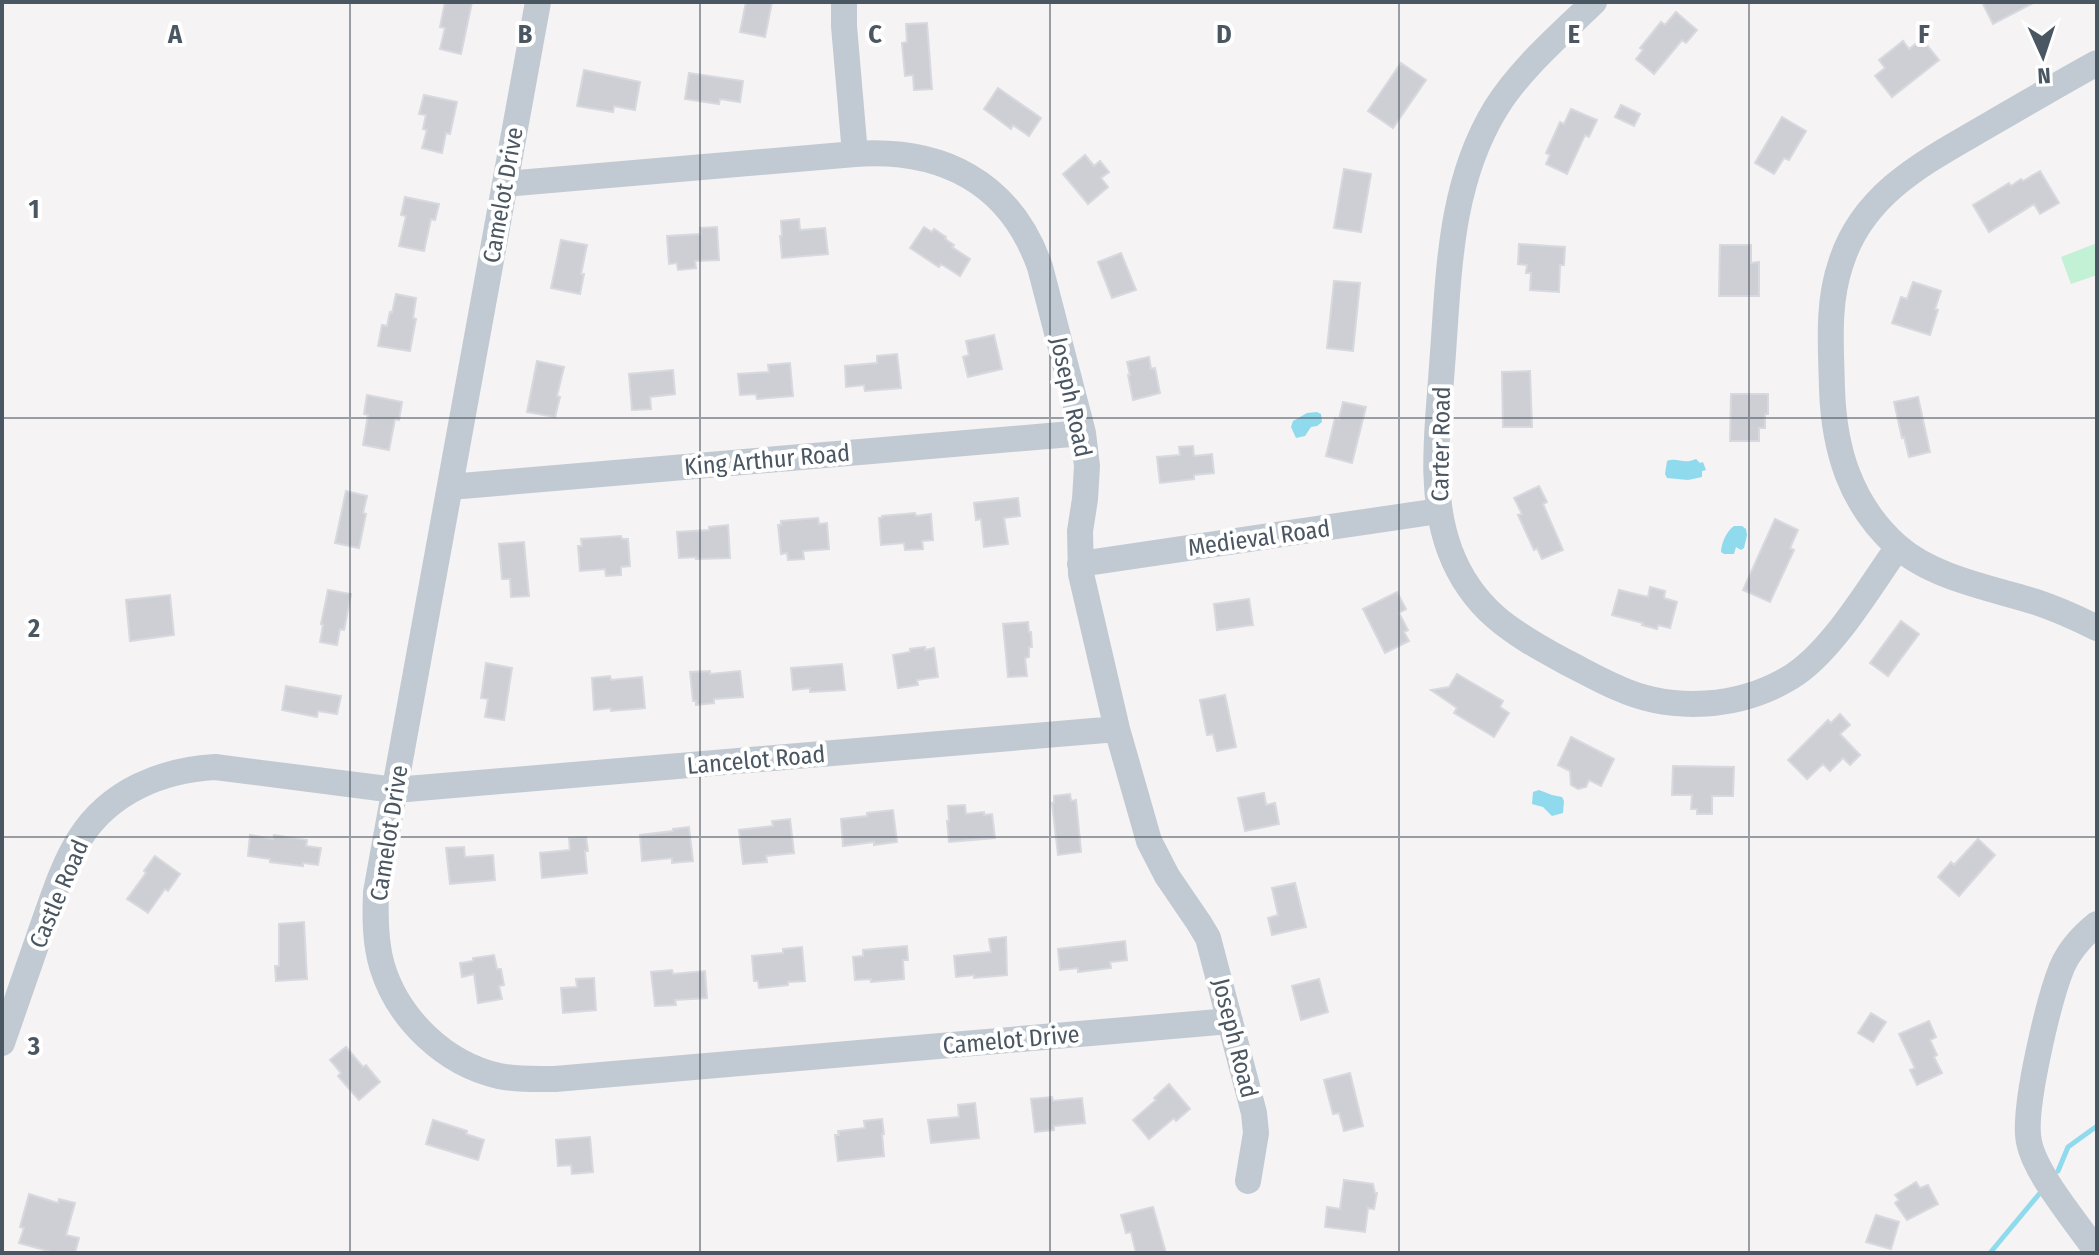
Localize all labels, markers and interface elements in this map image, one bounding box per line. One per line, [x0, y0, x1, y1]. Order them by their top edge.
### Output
north arrow [2003, 16, 2083, 96]
text: A [167, 19, 183, 50]
text: B [518, 19, 533, 50]
text: C [868, 19, 882, 50]
text: D [1216, 19, 1232, 50]
text: E [1568, 19, 1580, 50]
text: F [1918, 19, 1930, 50]
text: N [2037, 62, 2051, 89]
street label: Camelot Drive [477, 125, 529, 265]
text: 1 [29, 194, 40, 225]
street label: Joseph Road [1045, 334, 1097, 460]
street label: Carter Road [1426, 386, 1456, 502]
street label: King Arthur Road [683, 439, 851, 481]
street label: Medieval Road [1186, 514, 1332, 562]
text: 2 [27, 613, 40, 644]
street label: Lancelot Road [686, 740, 826, 780]
street label: Camelot Drive [364, 763, 414, 903]
street label: Castle Road [24, 836, 94, 952]
street label: Joseph Road [1207, 975, 1263, 1101]
street label: Camelot Drive [941, 1020, 1081, 1060]
text: 3 [27, 1031, 40, 1062]

